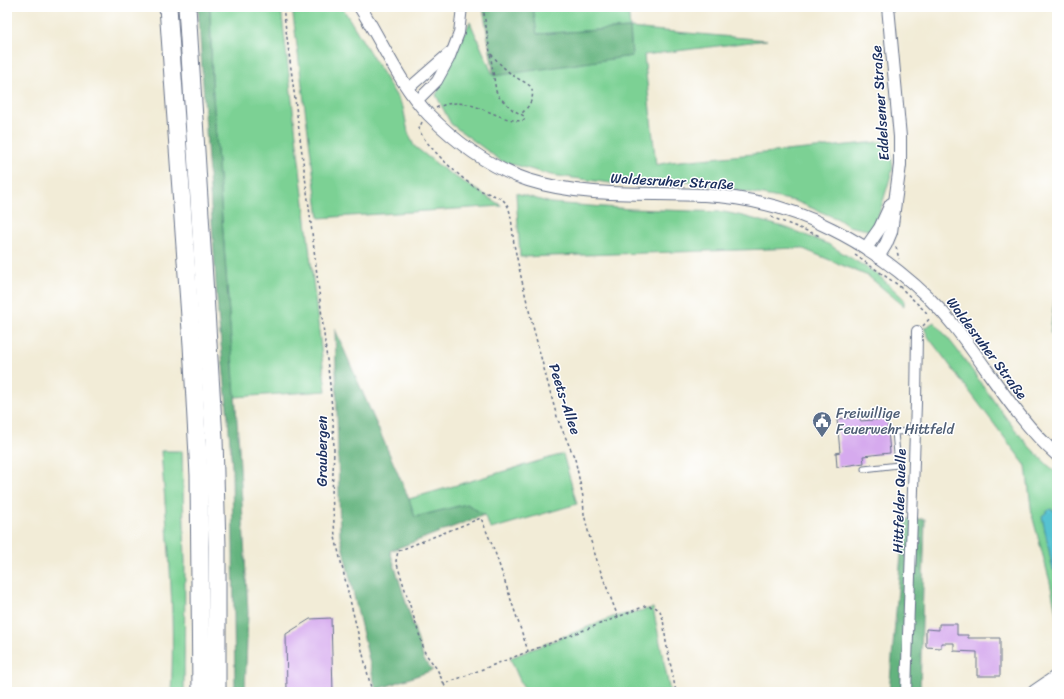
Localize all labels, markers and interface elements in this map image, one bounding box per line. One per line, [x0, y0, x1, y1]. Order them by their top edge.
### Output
street label: Eddelsener Straße [864, 44, 897, 161]
street label: Waldesruher Straße [610, 166, 734, 197]
street label: Waldesruher Straße [939, 292, 1034, 405]
street label: Peets-Allee [541, 360, 588, 438]
place label: Freiwillige Feuerwehr Hittfeld [836, 401, 956, 442]
public building icon: Freiwillige Feuerwehr Hittfeld [811, 410, 833, 438]
street label: Graubergen [310, 415, 335, 486]
street label: Hittfelder Quelle [885, 448, 914, 554]

